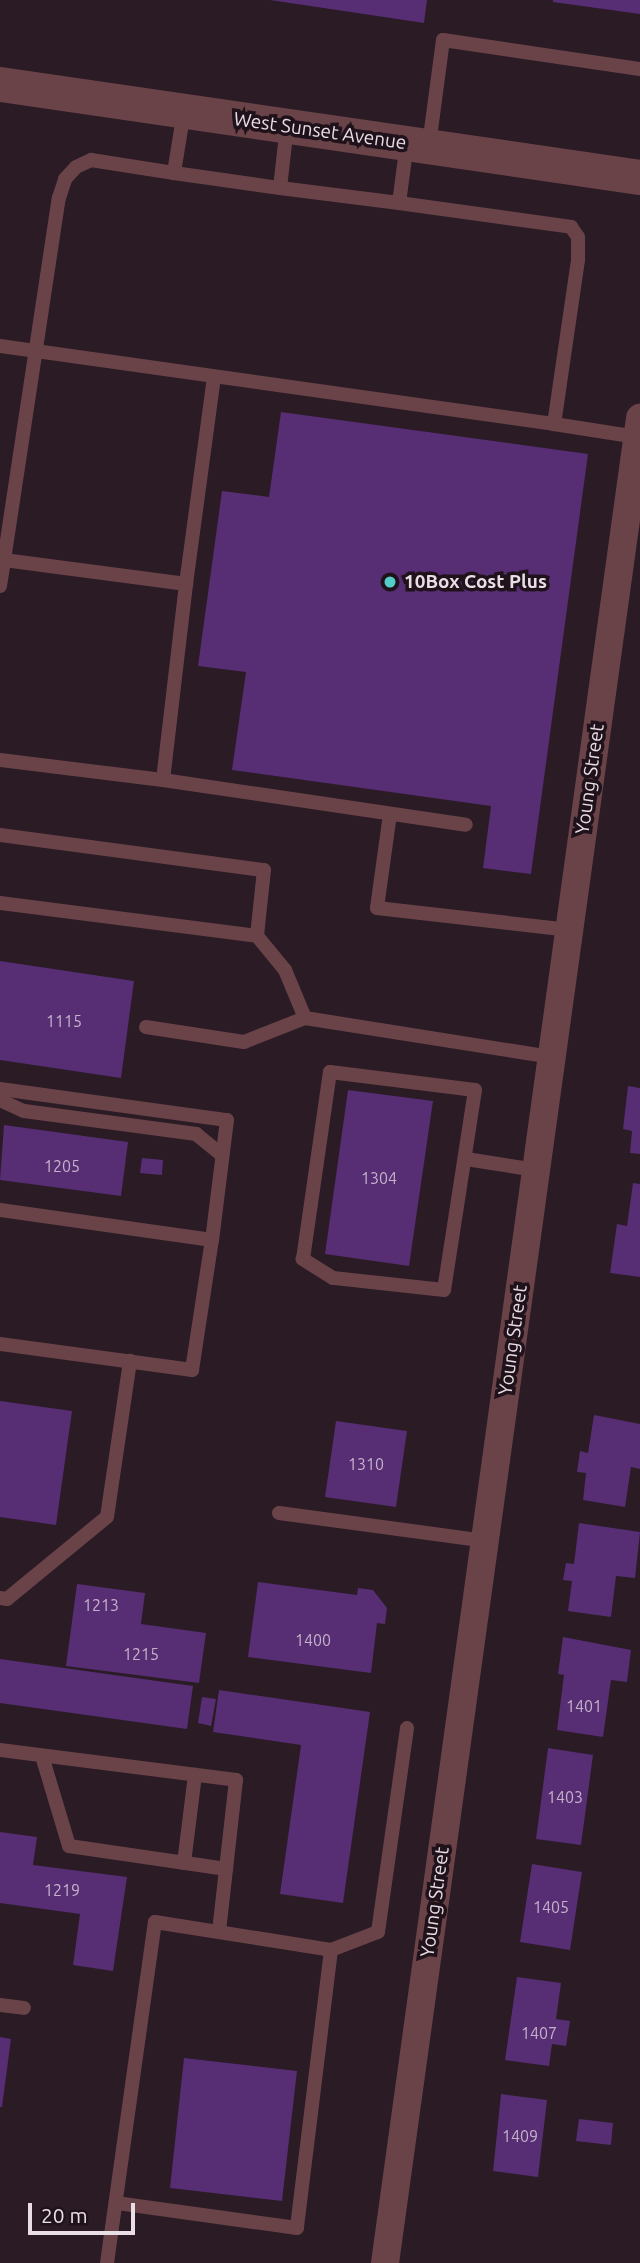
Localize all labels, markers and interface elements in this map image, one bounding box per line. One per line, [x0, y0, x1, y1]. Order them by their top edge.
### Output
street label: West Sunset Avenue [232, 108, 408, 154]
place label: 10Box Cost Plus [404, 571, 547, 593]
marker: 10Box Cost Plus [382, 574, 398, 590]
street label: Young Street [571, 722, 609, 836]
house number: 1115 [46, 1011, 82, 1031]
house number: 1205 [44, 1156, 80, 1176]
house number: 1304 [361, 1168, 397, 1188]
street label: Young Street [494, 1283, 532, 1397]
house number: 1310 [348, 1454, 384, 1474]
house number: 1213 [83, 1595, 119, 1615]
house number: 1400 [295, 1630, 331, 1650]
house number: 1215 [123, 1644, 159, 1664]
house number: 1401 [566, 1696, 602, 1716]
house number: 1403 [547, 1787, 583, 1807]
street label: Young Street [416, 1845, 454, 1959]
house number: 1219 [44, 1880, 80, 1900]
house number: 1405 [533, 1897, 569, 1917]
house number: 1407 [521, 2023, 557, 2043]
house number: 1409 [502, 2126, 538, 2146]
scale bar [32, 2190, 138, 2234]
text: 20 m [41, 2203, 88, 2227]

